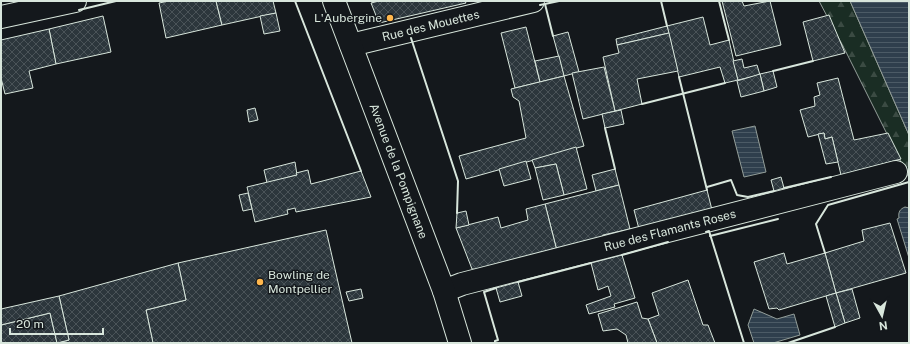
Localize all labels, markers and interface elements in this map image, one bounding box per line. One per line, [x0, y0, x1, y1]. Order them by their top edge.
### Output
street label: Rue des Mouettes [381, 7, 481, 44]
place label: L'Aubergine [314, 11, 382, 25]
marker: L'Aubergine [385, 13, 395, 23]
street label: Avenue de la Pompignane [367, 102, 431, 241]
street label: Rue des Flamants Roses [602, 207, 737, 254]
place label: Bowling de Montpellier [268, 268, 332, 296]
marker: Bowling de Montpellier [255, 277, 265, 287]
north arrow [862, 296, 902, 336]
scale bar [10, 310, 103, 336]
text: 20 m [16, 317, 44, 331]
text: N [878, 319, 888, 332]

